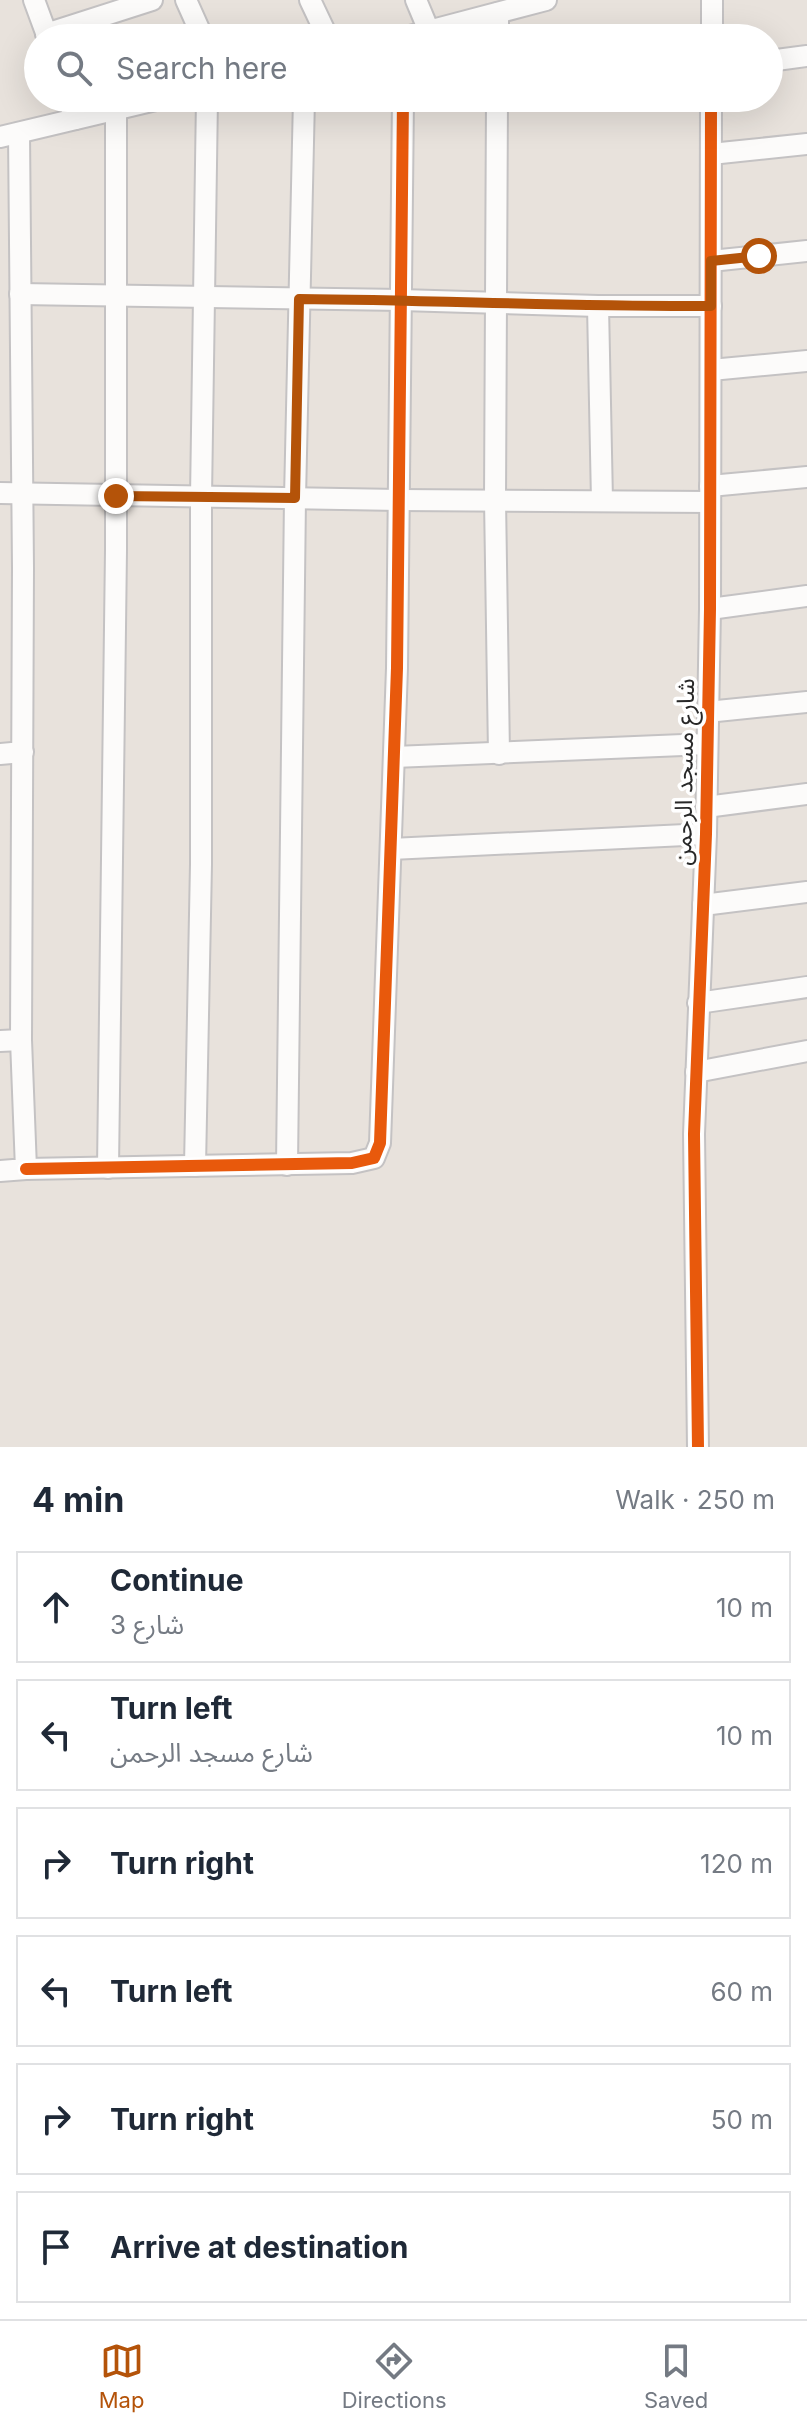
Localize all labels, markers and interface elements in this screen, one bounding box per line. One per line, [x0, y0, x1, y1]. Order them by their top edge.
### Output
search box [24, 24, 783, 112]
icon: search [52, 46, 96, 90]
text: Search here [116, 50, 288, 86]
route start [741, 238, 777, 274]
route end [98, 478, 134, 514]
street label: شارع مسجد الرحمن [668, 678, 703, 866]
text: 4 min [32, 1479, 124, 1520]
text: Walk · 250 m [615, 1484, 775, 1515]
text: Continue [110, 1562, 244, 1598]
icon: ahead [34, 1585, 78, 1629]
text: 10 m [716, 1592, 773, 1623]
text: شارع 3 [110, 1609, 184, 1640]
text: Turn left [110, 1690, 232, 1726]
icon: left [34, 1713, 78, 1757]
text: 10 m [716, 1720, 773, 1751]
text: شارع مسجد الرحمن [110, 1737, 313, 1768]
icon: right [34, 1841, 78, 1885]
text: Turn right [110, 1845, 254, 1881]
text: 120 m [700, 1848, 773, 1879]
icon: left [34, 1969, 78, 2013]
text: Turn left [110, 1973, 232, 2009]
text: 60 m [710, 1976, 773, 2007]
icon: right [34, 2097, 78, 2141]
text: Turn right [110, 2101, 254, 2137]
text: 50 m [711, 2104, 773, 2135]
icon: arrive [34, 2225, 78, 2269]
text: Arrive at destination [110, 2229, 408, 2265]
tab: Map [99, 2339, 144, 2413]
tab: Directions [342, 2339, 447, 2413]
tab: Saved [644, 2339, 708, 2413]

